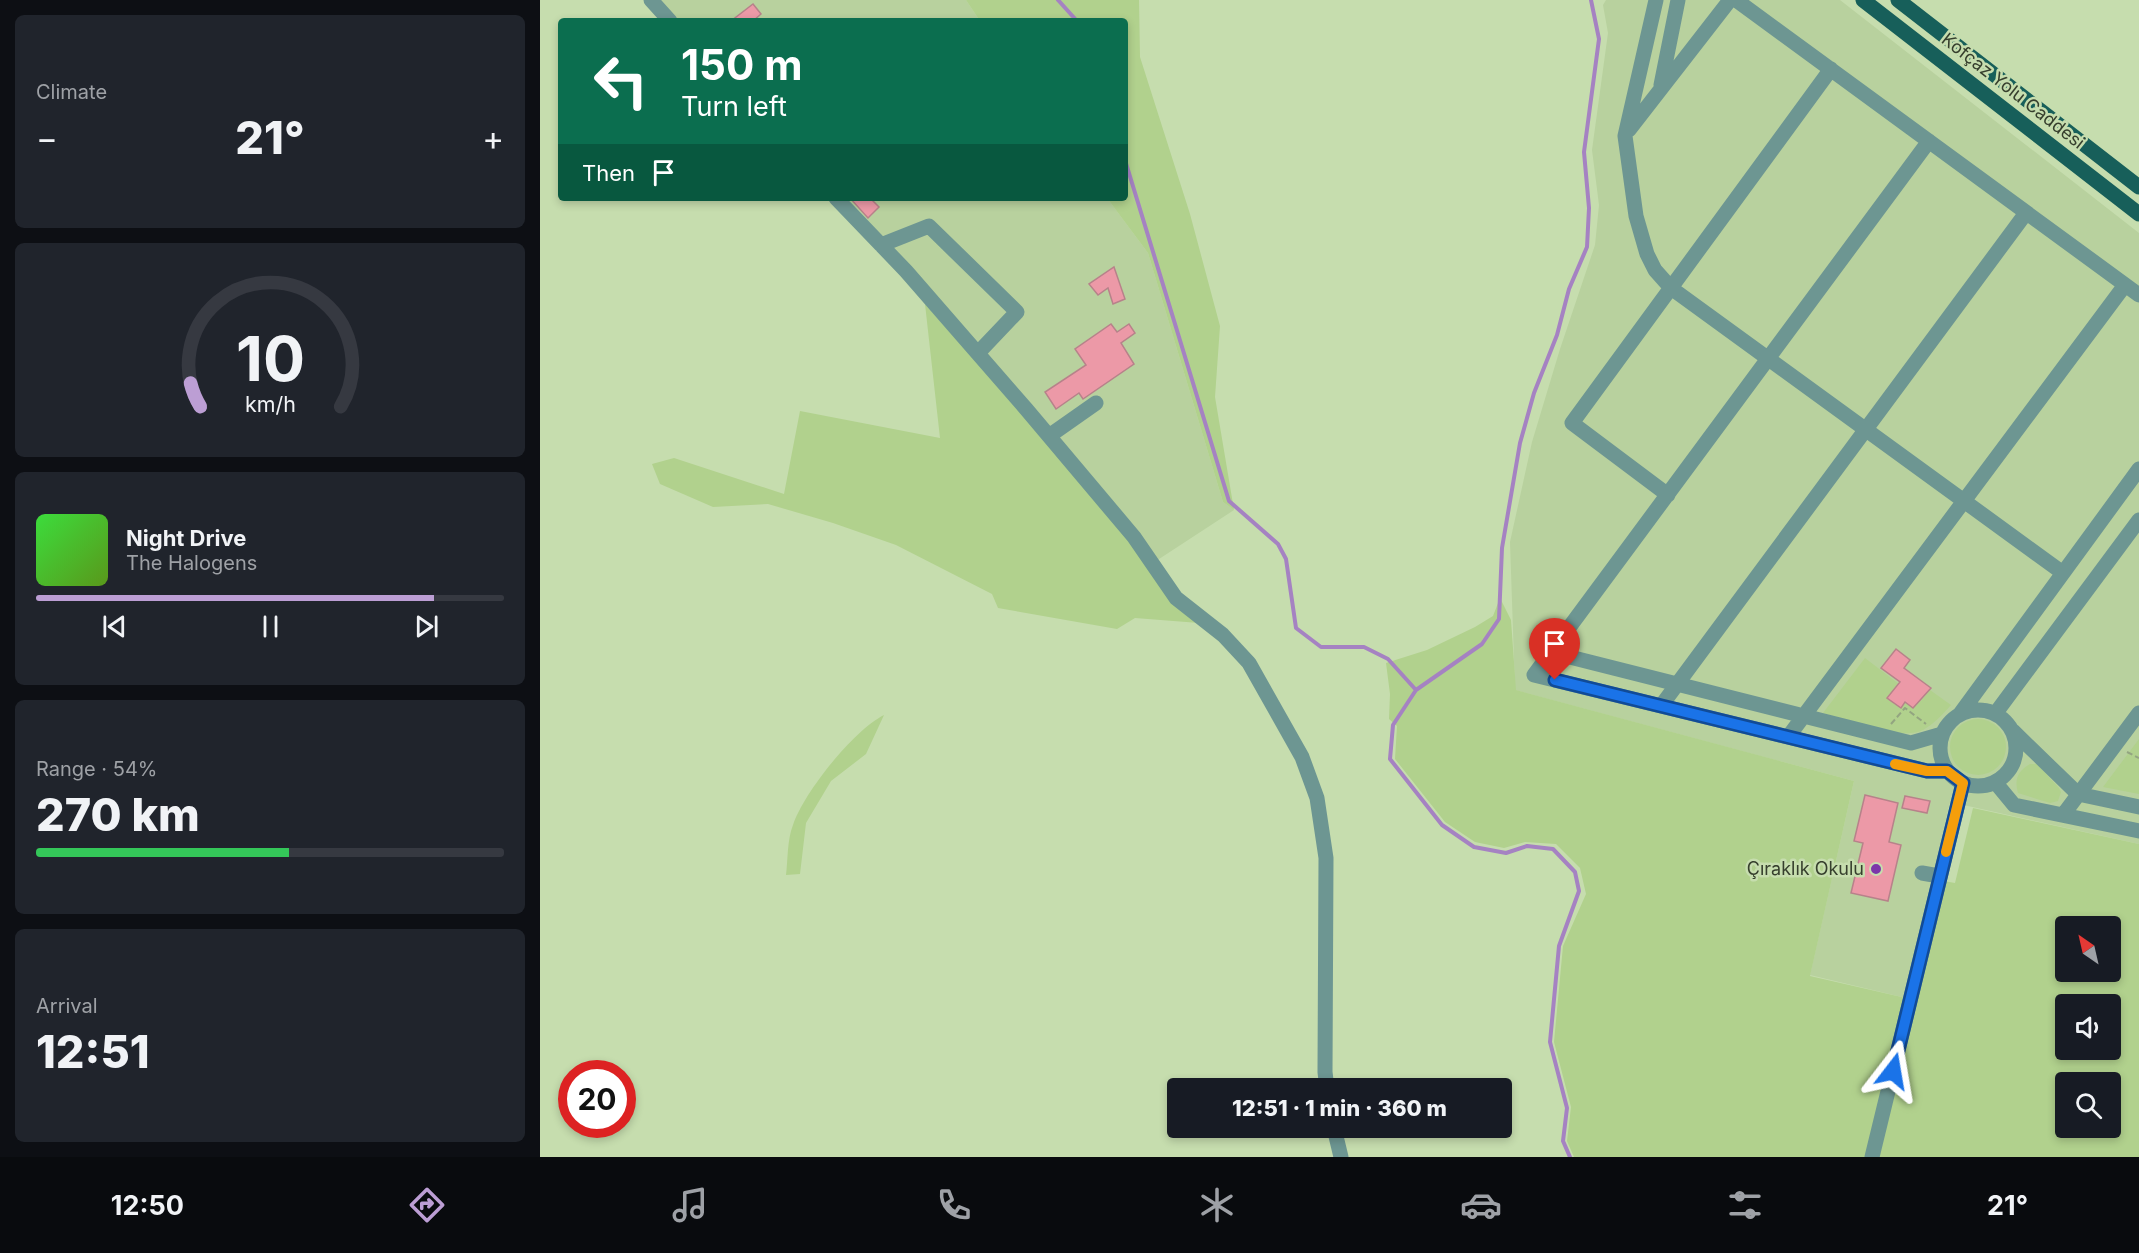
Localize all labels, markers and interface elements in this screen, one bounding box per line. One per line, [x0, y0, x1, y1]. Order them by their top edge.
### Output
street label: Kofçaz Yolu Caddesi [1938, 28, 2089, 153]
text: 150 m [681, 39, 803, 90]
icon: left [582, 42, 660, 120]
text: Climate [36, 80, 107, 104]
text: Turn left [681, 90, 787, 123]
text: 21° [235, 110, 305, 165]
text: − [36, 118, 58, 158]
text: + [482, 118, 504, 158]
icon: arrive [647, 156, 680, 189]
text: Then [582, 160, 635, 186]
text: 10 [236, 321, 304, 396]
text: km/h [245, 392, 295, 418]
text: Night Drive [126, 525, 246, 551]
text: The Halogens [126, 551, 257, 575]
icon: previous [98, 610, 131, 643]
icon: pause [254, 610, 287, 643]
icon: next [410, 610, 443, 643]
pin [1529, 618, 1580, 680]
icon: arrive [1538, 627, 1571, 660]
text: Range · 54% [36, 757, 157, 781]
text: 270 km [36, 787, 200, 842]
place label: Çıraklık Okulu [1747, 858, 1864, 879]
marker: Çıraklık Okulu [1869, 862, 1883, 876]
north arrow [2055, 916, 2121, 982]
map controls [2055, 916, 2121, 1138]
text: Arrival [36, 994, 98, 1018]
button: sound [2055, 994, 2121, 1060]
text: 12:51 [36, 1024, 150, 1079]
position arrow [1861, 1039, 1925, 1103]
speed limit sign: 20 [558, 1060, 636, 1138]
button: search [2055, 1072, 2121, 1138]
text: 12:51 · 1 min · 360 m [1232, 1095, 1447, 1121]
icon: directions [406, 1184, 448, 1226]
icon: music [669, 1184, 711, 1226]
icon: phone [933, 1184, 975, 1226]
icon: climate [1196, 1184, 1238, 1226]
icon: car [1460, 1184, 1502, 1226]
icon: filters [1724, 1184, 1766, 1226]
text: 12:50 [111, 1189, 184, 1222]
text: 21° [1987, 1189, 2028, 1222]

